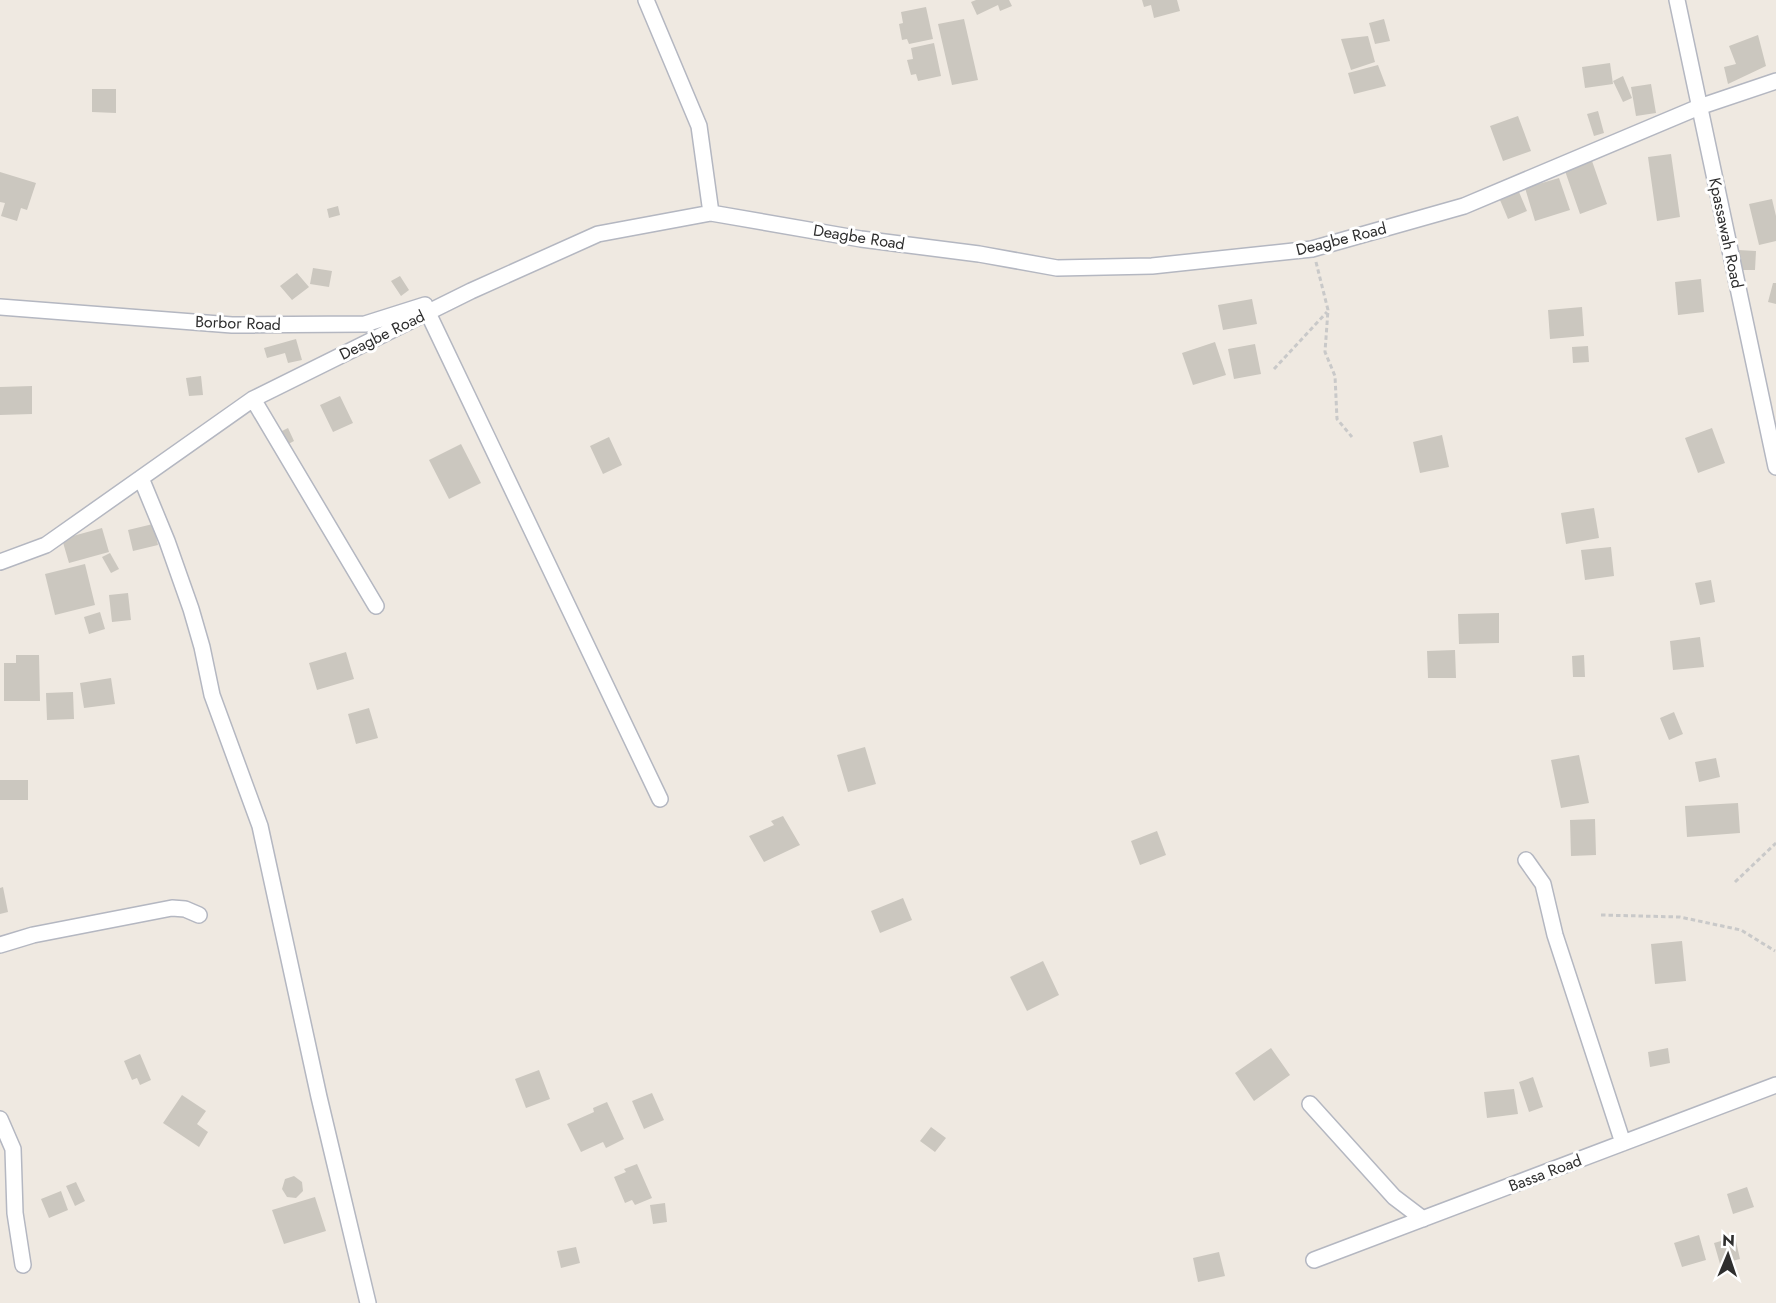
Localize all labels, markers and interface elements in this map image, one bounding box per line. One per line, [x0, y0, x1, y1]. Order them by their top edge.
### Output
street label: Kpassawah Road [1703, 176, 1749, 290]
street label: Deagbe Road [1293, 217, 1389, 261]
street label: Deagbe Road [811, 218, 907, 256]
street label: Deagbe Road [335, 304, 429, 366]
street label: Borbor Road [195, 310, 281, 336]
street label: Bassa Road [1505, 1149, 1585, 1197]
north arrow [1698, 1225, 1758, 1285]
text: N [1722, 1229, 1735, 1252]

